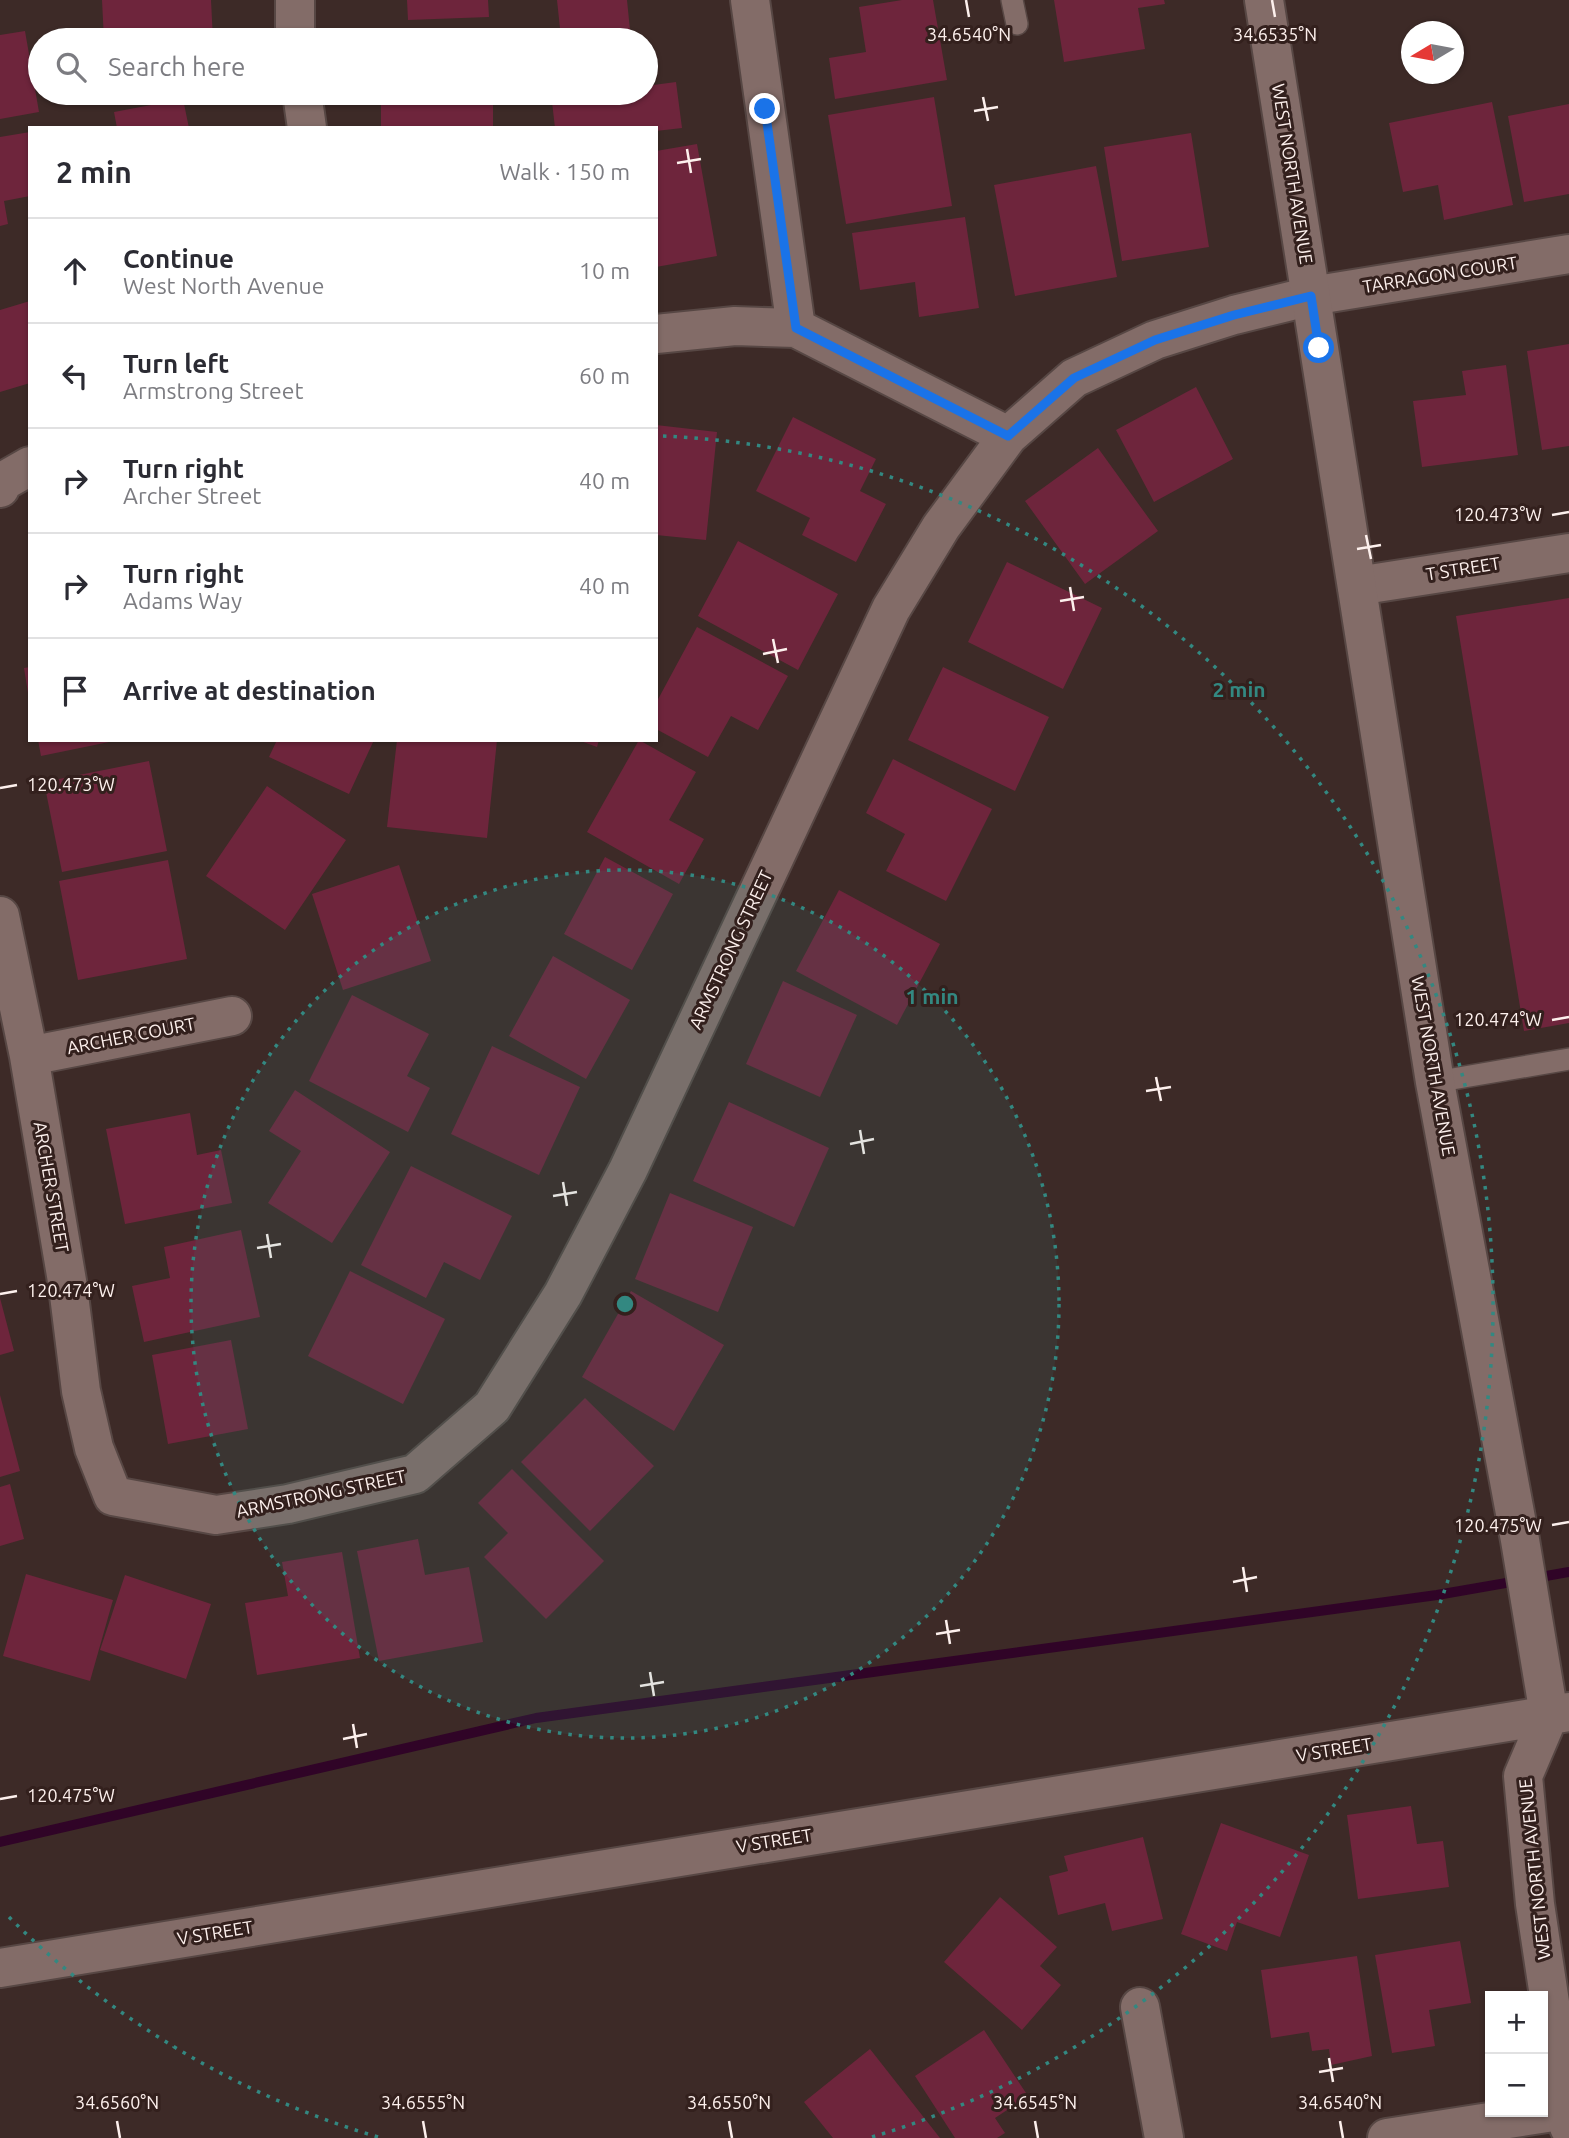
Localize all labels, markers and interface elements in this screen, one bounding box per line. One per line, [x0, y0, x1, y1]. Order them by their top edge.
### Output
north arrow [1401, 21, 1464, 84]
text: 34.6540°N [927, 24, 1011, 44]
text: 34.6535°N [1233, 24, 1317, 44]
search box [28, 28, 658, 105]
icon: search [52, 48, 90, 86]
text: Search here [108, 52, 245, 81]
street label: WEST NORTH AVENUE [1269, 82, 1317, 266]
route end [749, 93, 780, 124]
text: 2 min [56, 155, 132, 189]
text: Walk · 150 m [499, 159, 630, 184]
text: Continue [123, 244, 234, 273]
icon: ahead [56, 252, 94, 290]
street label: TARRAGON COURT [1361, 252, 1519, 296]
text: 10 m [579, 258, 630, 283]
text: West North Avenue [123, 273, 324, 298]
route start [1303, 332, 1334, 363]
text: Turn left [123, 349, 229, 378]
icon: left [56, 357, 94, 395]
text: 60 m [579, 363, 630, 388]
text: Armstrong Street [123, 378, 304, 403]
text: Turn right [123, 454, 244, 483]
icon: right [56, 462, 94, 500]
text: 40 m [579, 468, 630, 493]
text: Archer Street [123, 483, 261, 508]
text: 120.473°W [1454, 504, 1542, 524]
street label: T STREET [1424, 552, 1501, 584]
text: Turn right [123, 559, 244, 588]
icon: right [56, 567, 94, 605]
text: 40 m [579, 573, 630, 598]
text: Adams Way [123, 588, 242, 613]
icon: arrive [56, 672, 94, 710]
text: Arrive at destination [123, 676, 376, 705]
text: 2 min [1212, 677, 1266, 701]
text: 120.473°W [27, 774, 115, 794]
street label: ARMSTRONG STREET [684, 867, 776, 1032]
street label: WEST NORTH AVENUE [1408, 974, 1460, 1157]
text: 1 min [905, 984, 959, 1008]
text: 120.474°W [1454, 1009, 1542, 1029]
street label: ARCHER COURT [65, 1013, 197, 1057]
street label: ARCHER STREET [31, 1120, 73, 1254]
text: 120.474°W [27, 1280, 115, 1300]
centre of rings [613, 1292, 637, 1316]
street label: ARMSTRONG STREET [234, 1465, 407, 1521]
text: 120.475°W [1454, 1515, 1542, 1535]
street label: V STREET [1295, 1733, 1373, 1765]
street label: WEST NORTH AVENUE [1515, 1777, 1553, 1961]
text: 120.475°W [27, 1785, 115, 1805]
street label: V STREET [735, 1824, 813, 1856]
street label: V STREET [176, 1916, 254, 1948]
map controls [1485, 1991, 1548, 2117]
button: + [1485, 1991, 1548, 2054]
button: − [1485, 2054, 1548, 2117]
text: 34.6560°N [75, 2092, 159, 2112]
text: 34.6555°N [381, 2092, 465, 2112]
text: 34.6550°N [687, 2092, 771, 2112]
text: 34.6545°N [993, 2092, 1077, 2112]
text: 34.6540°N [1298, 2092, 1382, 2112]

